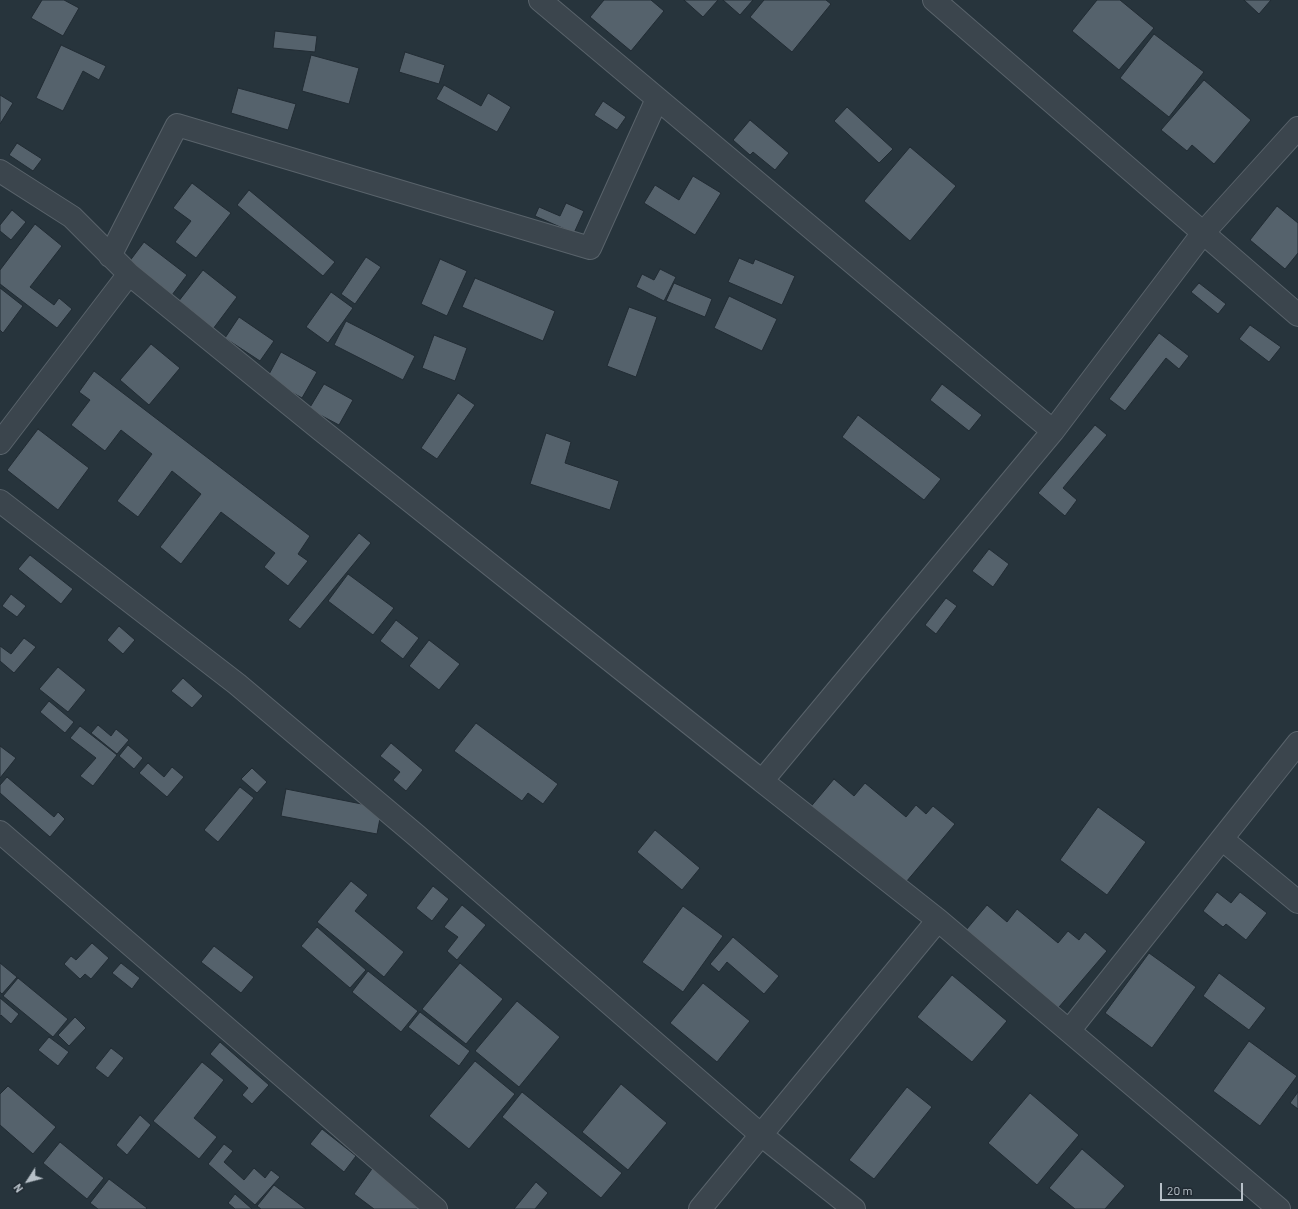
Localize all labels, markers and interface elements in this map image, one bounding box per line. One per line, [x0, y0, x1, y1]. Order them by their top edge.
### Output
north arrow [8, 1161, 48, 1201]
scale bar [1162, 1175, 1245, 1201]
text: N [10, 1182, 25, 1195]
text: 20 m [1167, 1183, 1193, 1197]

